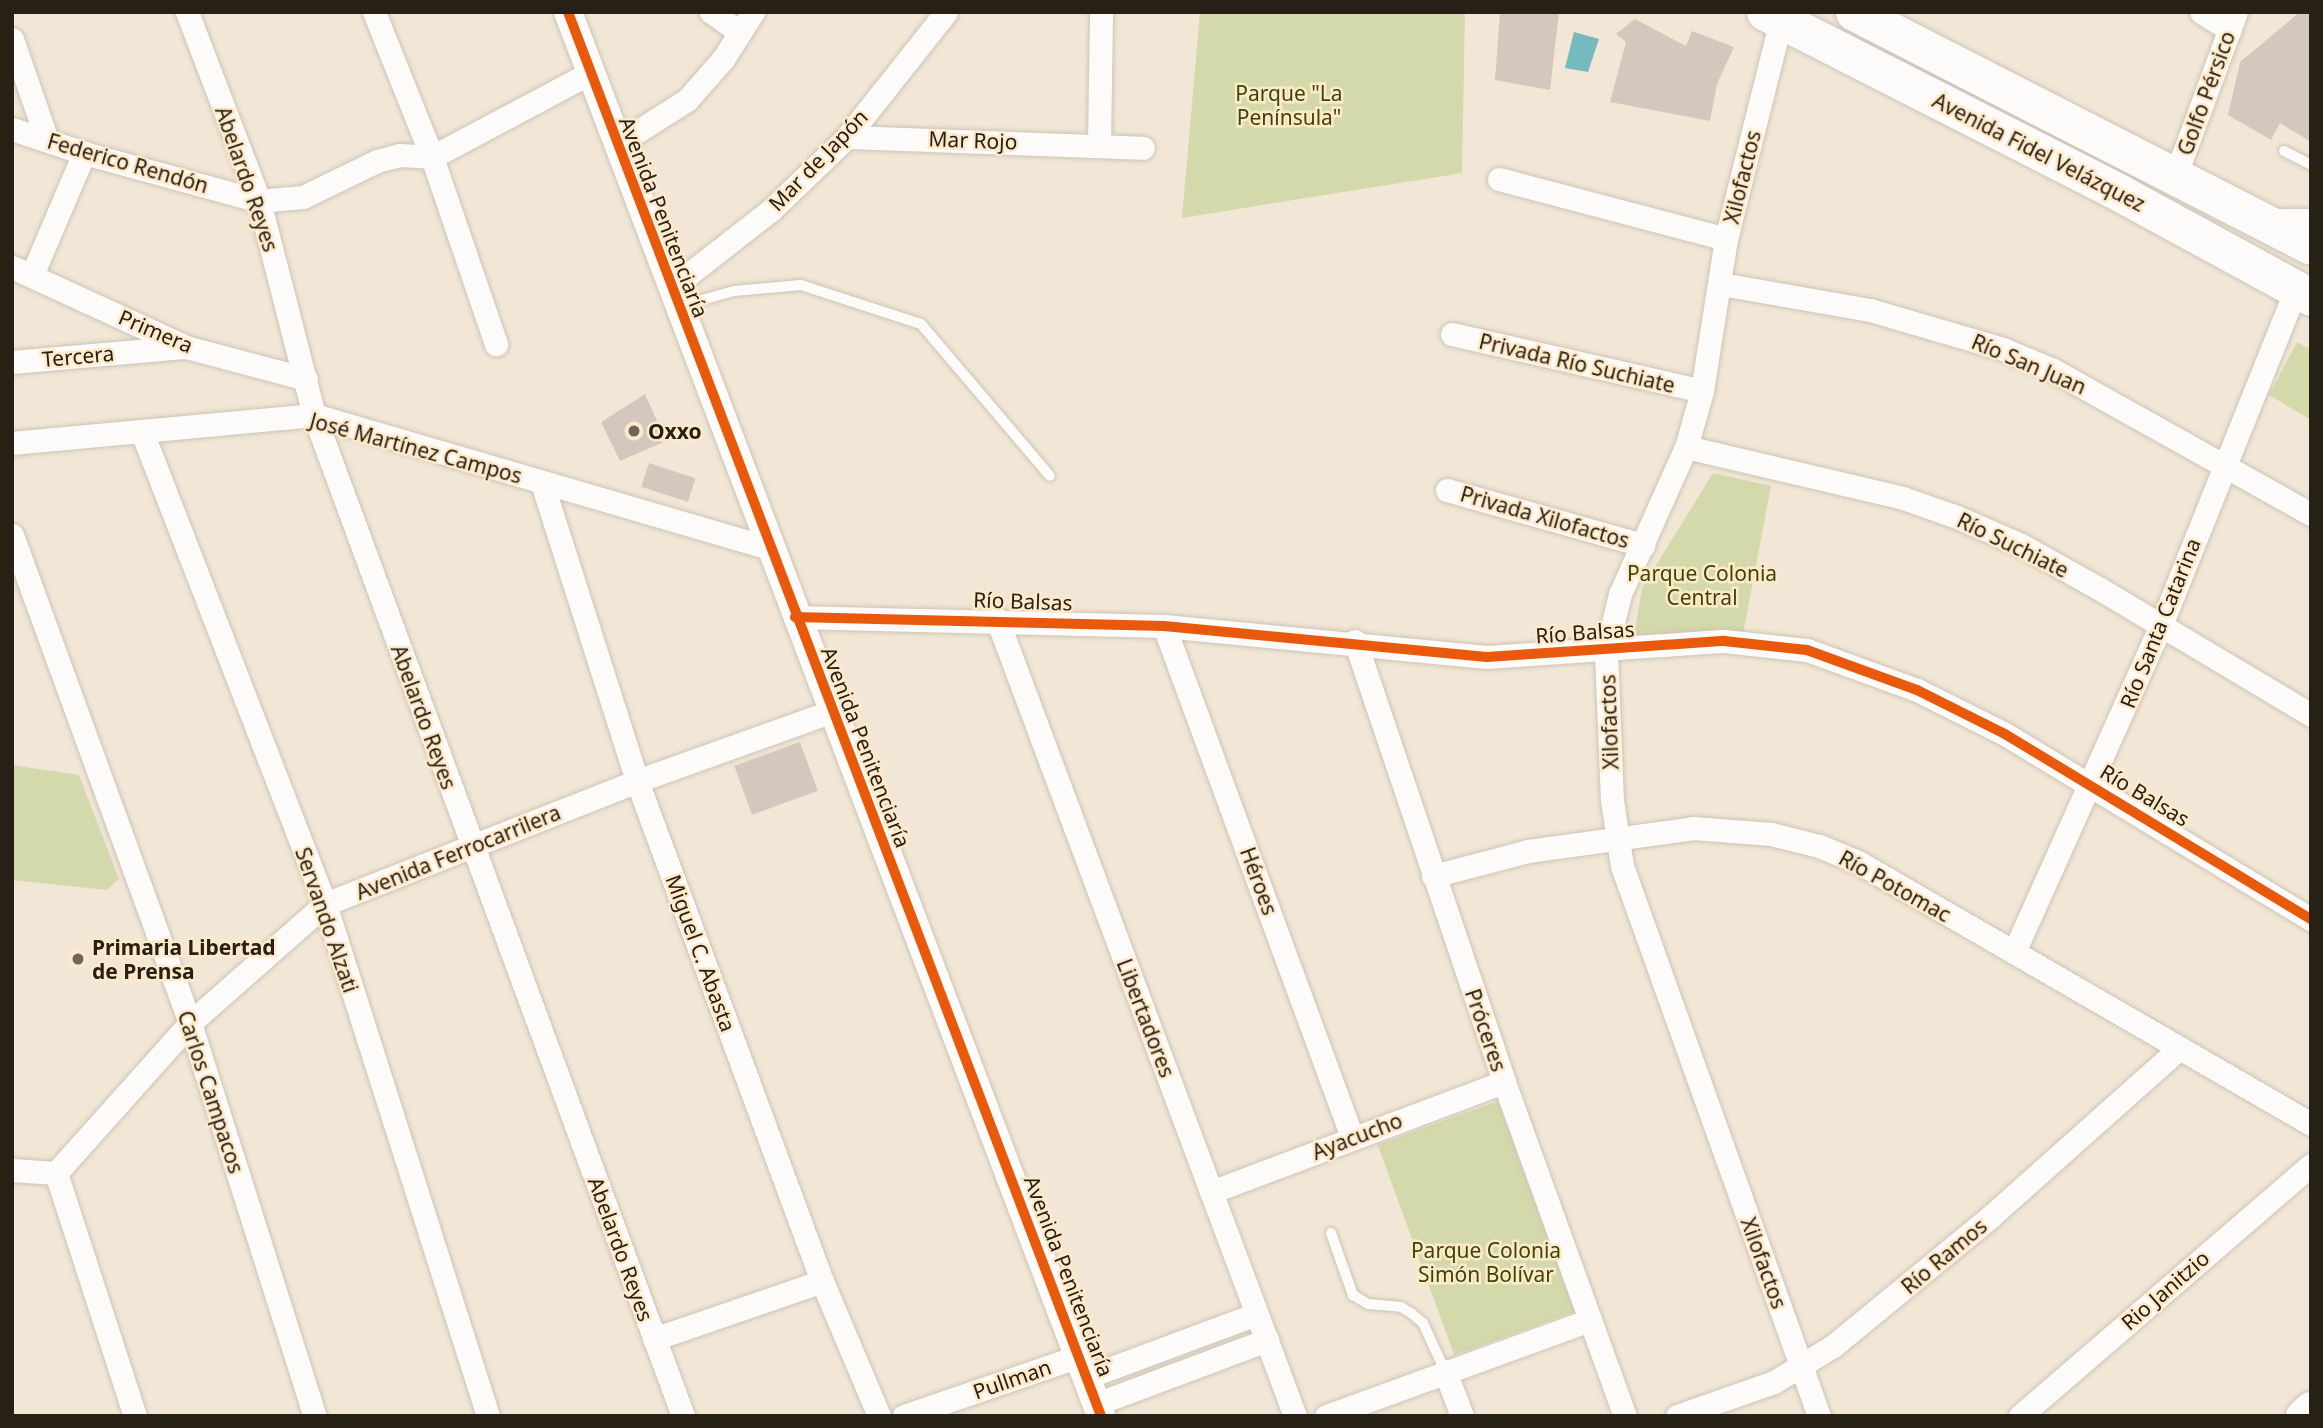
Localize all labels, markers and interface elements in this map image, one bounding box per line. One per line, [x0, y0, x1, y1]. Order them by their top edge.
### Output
street label: Golfo Pérsico [2172, 27, 2240, 159]
park label: Parque "La Península" [1235, 80, 1343, 130]
street label: Avenida Fidel Velázquez [1929, 87, 2149, 217]
street label: Abelardo Reyes [210, 103, 284, 255]
street label: Mar de Japón [763, 104, 873, 216]
street label: Avenida Penitenciaría [614, 113, 714, 321]
street label: Mar Rojo [928, 126, 1018, 154]
street label: Federico Rendón [45, 128, 211, 198]
street label: Xilofactos [1718, 128, 1766, 226]
street label: Primera [115, 304, 197, 358]
street label: Privada Río Suchiate [1477, 328, 1677, 398]
street label: Río San Juan [1968, 329, 2090, 399]
street label: Tercera [41, 340, 115, 372]
street label: José Martínez Campos [307, 408, 525, 488]
place label: Oxxo [648, 418, 702, 444]
marker: Oxxo [626, 423, 642, 439]
street label: Privada Xilofactos [1458, 481, 1632, 553]
street label: Río Suchiate [1953, 507, 2073, 583]
street label: Río Santa Catarina [2114, 534, 2206, 712]
park label: Parque Colonia Central [1627, 560, 1777, 610]
street label: Río Balsas [973, 587, 1073, 615]
street label: Río Balsas [1535, 616, 1635, 648]
street label: Abelardo Reyes [386, 641, 462, 793]
street label: Avenida Penitenciaría [816, 643, 916, 851]
street label: Xilofactos [1595, 674, 1623, 770]
street label: Río Balsas [2096, 759, 2194, 831]
street label: Avenida Ferrocarrilera [352, 799, 564, 905]
street label: Servando Alzati [290, 844, 364, 996]
street label: Héroes [1235, 844, 1283, 918]
street label: Río Potomac [1835, 845, 1955, 927]
street label: Miguel C. Abasta [661, 871, 741, 1035]
place label: Primaria Libertad de Prensa [92, 934, 276, 984]
marker: Primaria Libertad de Prensa [70, 951, 86, 967]
street label: Libertadores [1112, 955, 1180, 1081]
street label: Próceres [1460, 985, 1512, 1075]
street label: Carlos Campacos [173, 1007, 249, 1177]
street label: Ayacucho [1308, 1107, 1406, 1165]
street label: Avenida Penitenciaría [1019, 1172, 1119, 1380]
street label: Abelardo Reyes [583, 1173, 659, 1325]
street label: Río Ramos [1896, 1213, 1992, 1299]
street label: Xilofactos [1736, 1214, 1792, 1312]
park label: Parque Colonia Simón Bolívar [1411, 1237, 1561, 1287]
street label: Rio Janitzio [2116, 1245, 2214, 1335]
street label: Pullman [970, 1354, 1054, 1404]

